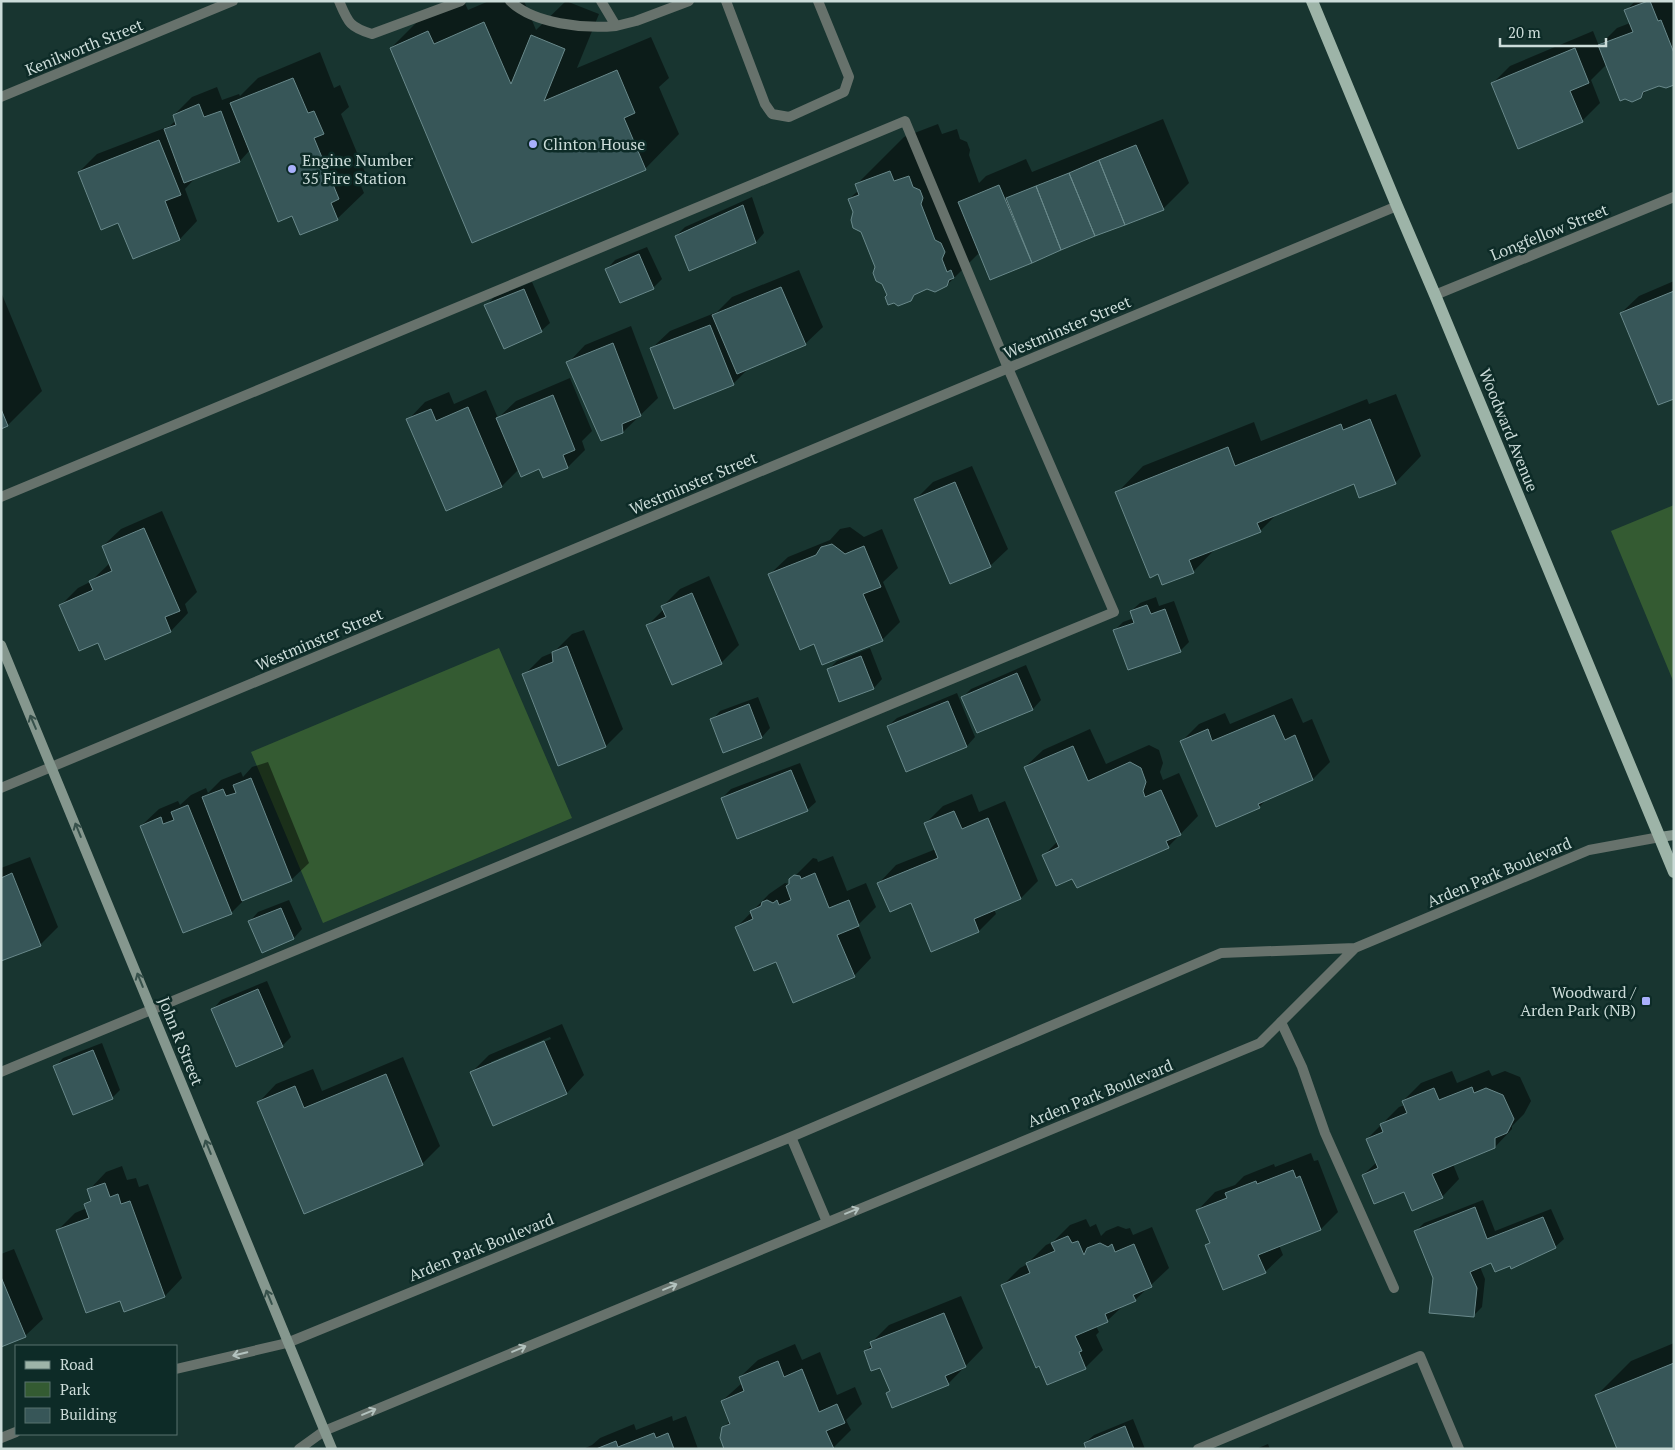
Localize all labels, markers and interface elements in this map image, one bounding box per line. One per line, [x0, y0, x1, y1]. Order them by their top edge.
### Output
street label: Kenilworth Street [22, 13, 146, 81]
scale bar [1500, 15, 1606, 47]
text: 20 m [1508, 22, 1541, 42]
place label: Clinton House [543, 133, 645, 155]
marker: Clinton House [527, 138, 539, 150]
place label: Engine Number 35 Fire Station [302, 149, 414, 189]
marker: Engine Number 35 Fire Station [286, 163, 298, 175]
street label: Longfellow Street [1487, 198, 1611, 266]
street label: Westminster Street [1000, 290, 1134, 364]
street label: Woodward Avenue [1474, 365, 1544, 495]
street label: Westminster Street [626, 446, 760, 520]
street label: Westminster Street [252, 602, 386, 676]
one-way arrow [28, 715, 37, 730]
one-way arrow [72, 823, 82, 838]
street label: Arden Park Boulevard [1423, 832, 1575, 912]
one-way arrow [134, 973, 143, 988]
place label: Woodward / Arden Park (NB) [1520, 981, 1636, 1021]
street label: John R Street [153, 993, 209, 1089]
marker: Woodward / Arden Park (NB) [1640, 995, 1652, 1007]
street label: Arden Park Boulevard [1024, 1054, 1176, 1132]
one-way arrow [202, 1140, 212, 1155]
one-way arrow [844, 1206, 859, 1216]
street label: Arden Park Boulevard [405, 1208, 557, 1286]
one-way arrow [661, 1282, 677, 1291]
one-way arrow [264, 1290, 273, 1306]
one-way arrow [512, 1344, 527, 1353]
legend [15, 1345, 178, 1435]
one-way arrow [232, 1350, 248, 1359]
text: Road [60, 1354, 93, 1374]
text: Park [60, 1379, 90, 1399]
text: Building [60, 1404, 118, 1424]
one-way arrow [361, 1406, 376, 1416]

